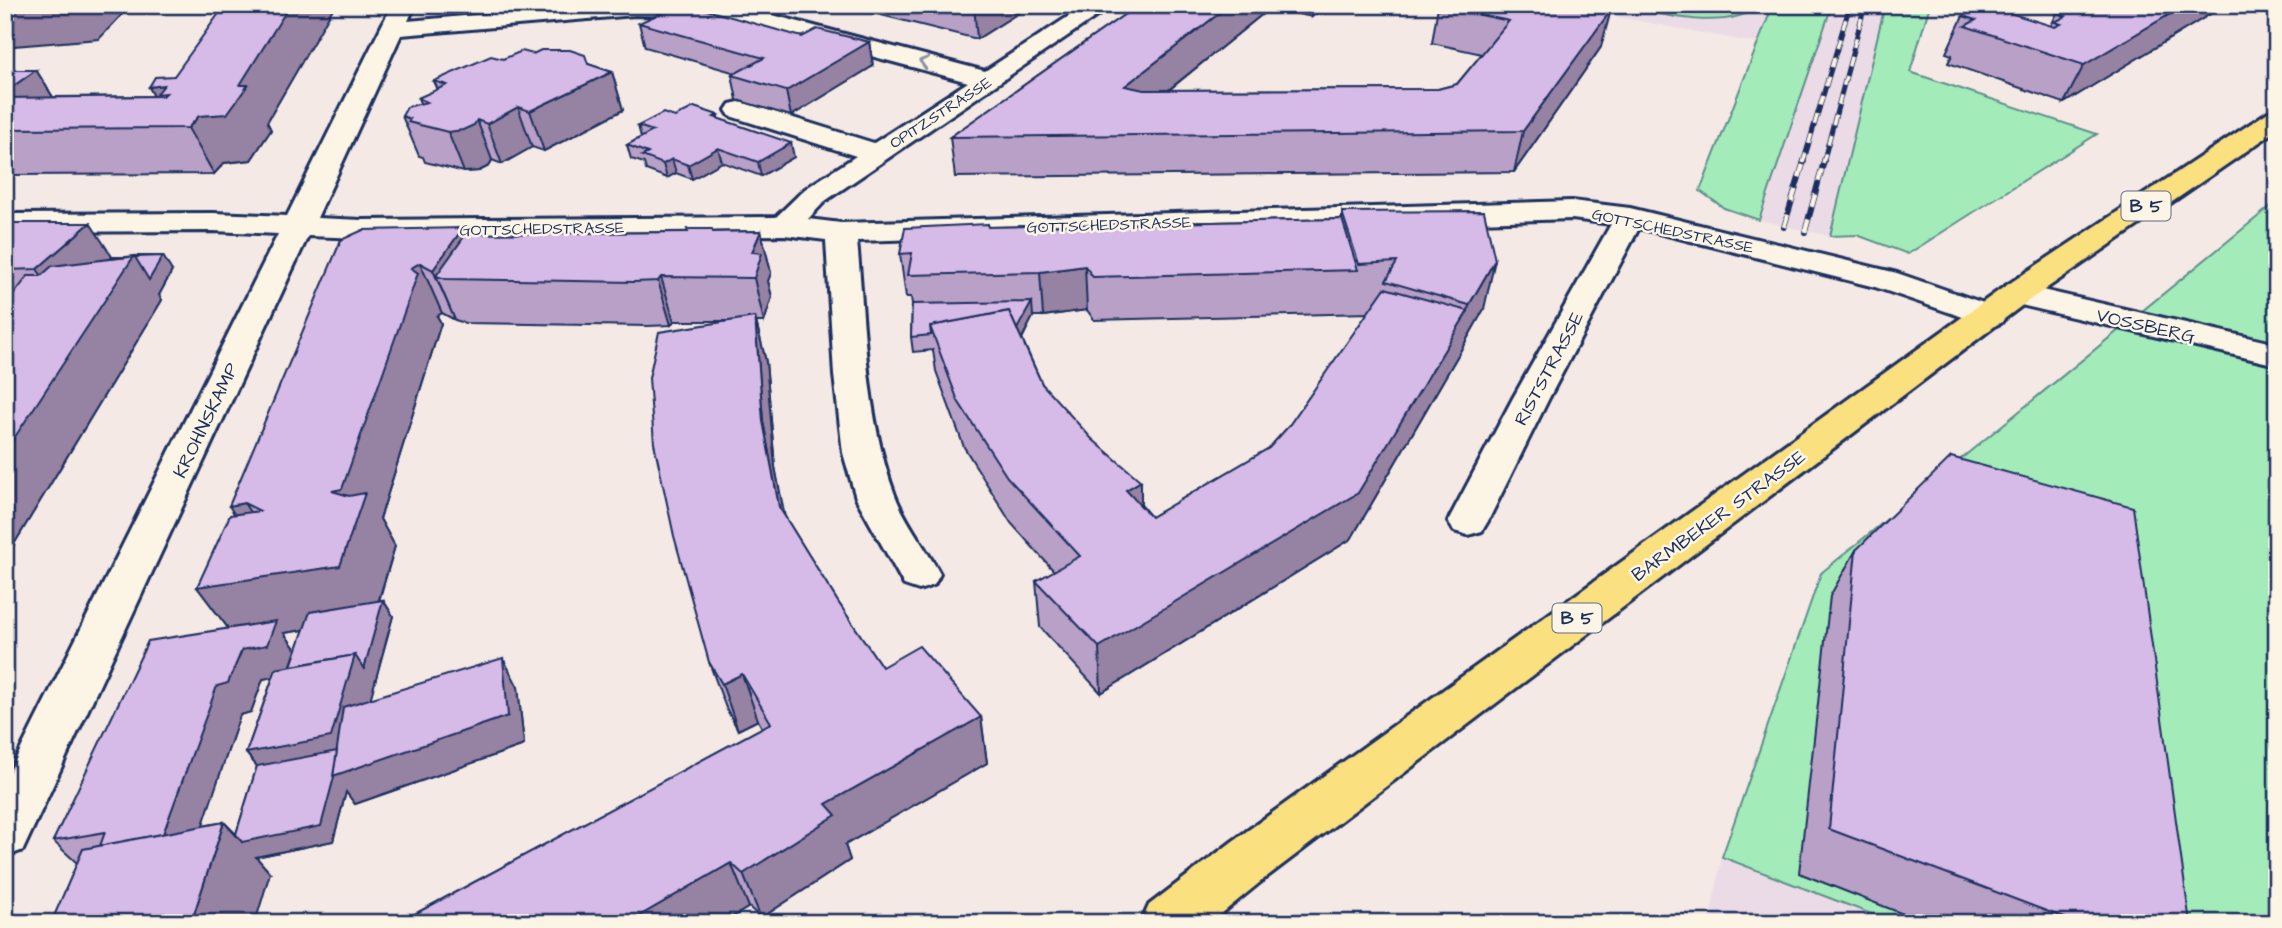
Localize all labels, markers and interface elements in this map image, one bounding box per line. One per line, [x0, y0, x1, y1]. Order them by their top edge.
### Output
one-way arrow [919, 56, 931, 70]
street label: OPITZSTRASSE [885, 71, 996, 154]
road number: B 5 [2122, 191, 2170, 220]
street label: GOTTSCHEDSTRASSE [1590, 203, 1756, 259]
street label: GOTTSCHEDSTRASSE [1026, 211, 1192, 239]
street label: GOTTSCHEDSTRASSE [459, 217, 625, 241]
street label: VOSSBERG [2094, 302, 2198, 351]
street label: RISTSTRASSE [1508, 307, 1591, 431]
street label: KROHNSKAMP [167, 359, 246, 483]
street label: BARMBEKER STRASSE [1626, 444, 1811, 589]
road number: B 5 [1552, 604, 1602, 632]

